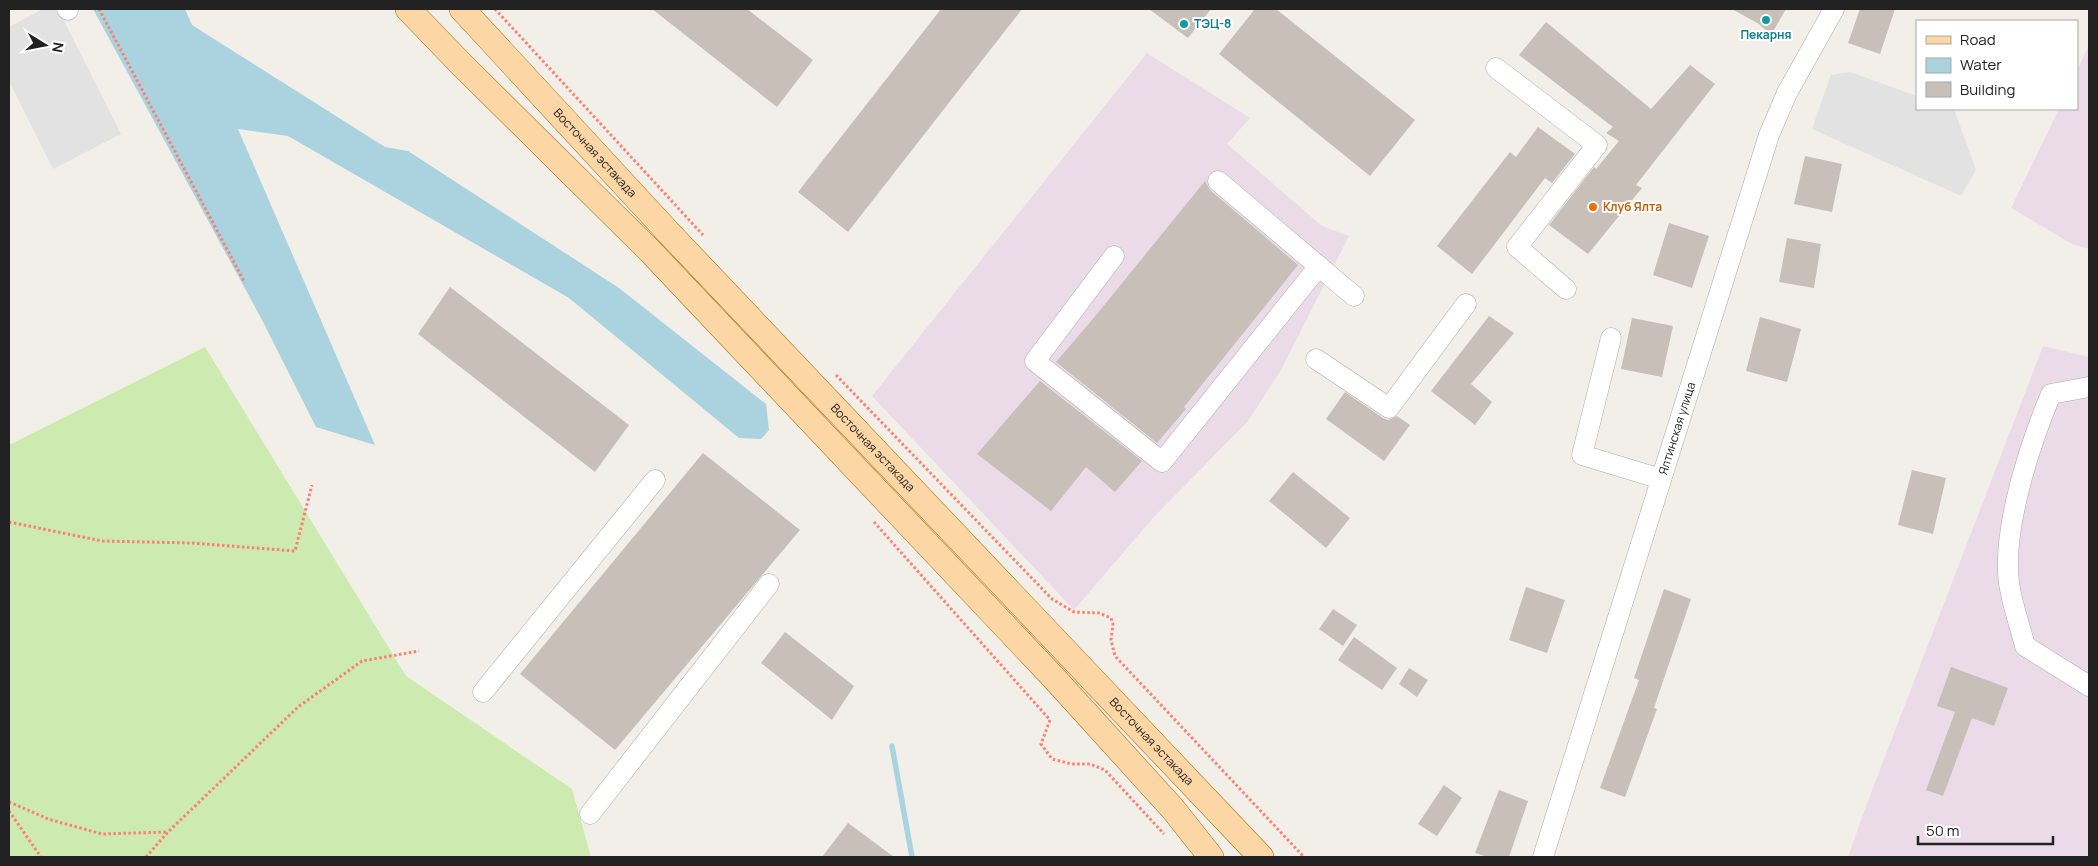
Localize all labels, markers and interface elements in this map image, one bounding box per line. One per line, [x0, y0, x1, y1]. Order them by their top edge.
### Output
marker: Пекарня [1760, 14, 1772, 26]
place label: ТЭЦ-8 [1194, 15, 1231, 32]
marker: ТЭЦ-8 [1178, 18, 1190, 30]
north arrow [20, 20, 70, 70]
legend [1916, 20, 2078, 110]
place label: Пекарня [1740, 26, 1792, 43]
text: Road [1960, 29, 1996, 50]
text: N [48, 41, 69, 54]
text: Water [1960, 54, 2002, 75]
text: Building [1960, 79, 2015, 100]
street label: Восточная эстакада [550, 104, 641, 201]
place label: Клуб Ялта [1603, 198, 1662, 215]
marker: Клуб Ялта [1587, 201, 1599, 213]
street label: Ялтинская улица [1654, 380, 1699, 477]
street label: Восточная эстакада [827, 400, 919, 495]
street label: Восточная эстакада [1106, 693, 1198, 789]
scale bar [1918, 814, 2053, 846]
text: 50 m [1926, 820, 1960, 841]

